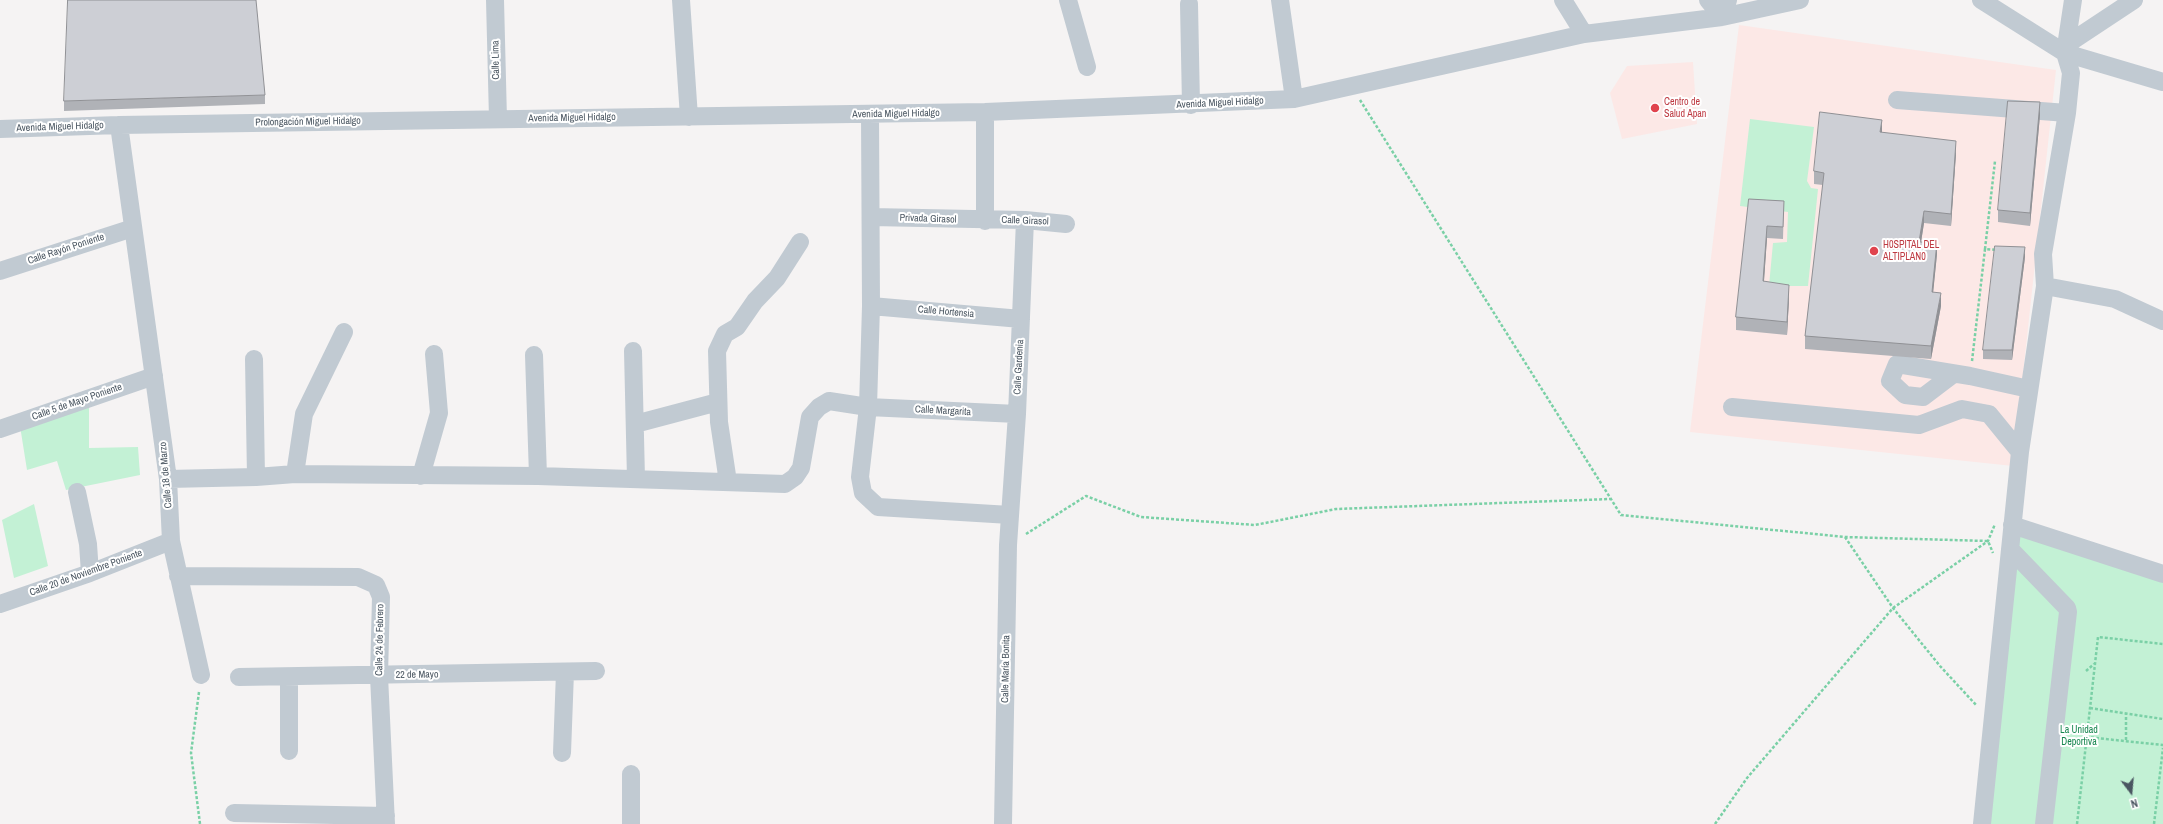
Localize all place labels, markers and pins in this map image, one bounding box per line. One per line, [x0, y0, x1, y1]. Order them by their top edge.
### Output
place label: Centro de Salud Apan [1664, 96, 1706, 120]
marker: Centro de Salud Apan [1649, 102, 1661, 114]
place label: H0SPITAL DEL ALTIPLAN0 [1883, 239, 1939, 262]
marker: H0SPITAL DEL ALTIPLAN0 [1868, 245, 1880, 257]

